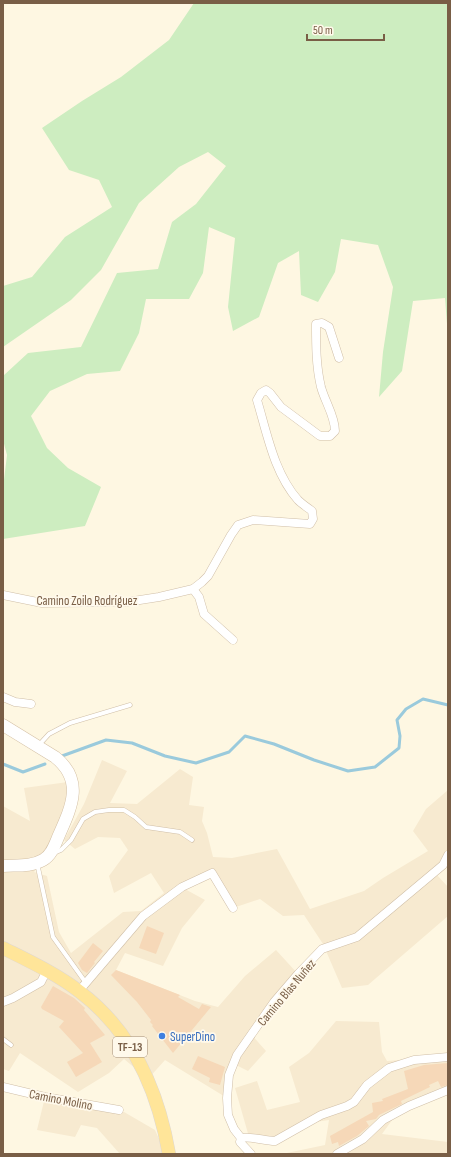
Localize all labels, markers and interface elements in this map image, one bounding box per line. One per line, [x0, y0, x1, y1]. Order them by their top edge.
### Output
scale bar [307, 16, 384, 42]
text: 50 m [313, 23, 333, 38]
street label: Camino Zoilo Rodríguez [36, 593, 138, 609]
street label: Camino Blas Nuñez [254, 956, 320, 1029]
place label: SuperDino [170, 1029, 215, 1045]
marker: SuperDino [157, 1031, 167, 1041]
road number: TF-13 [113, 1037, 147, 1057]
street label: Camino Molino [28, 1086, 94, 1114]

